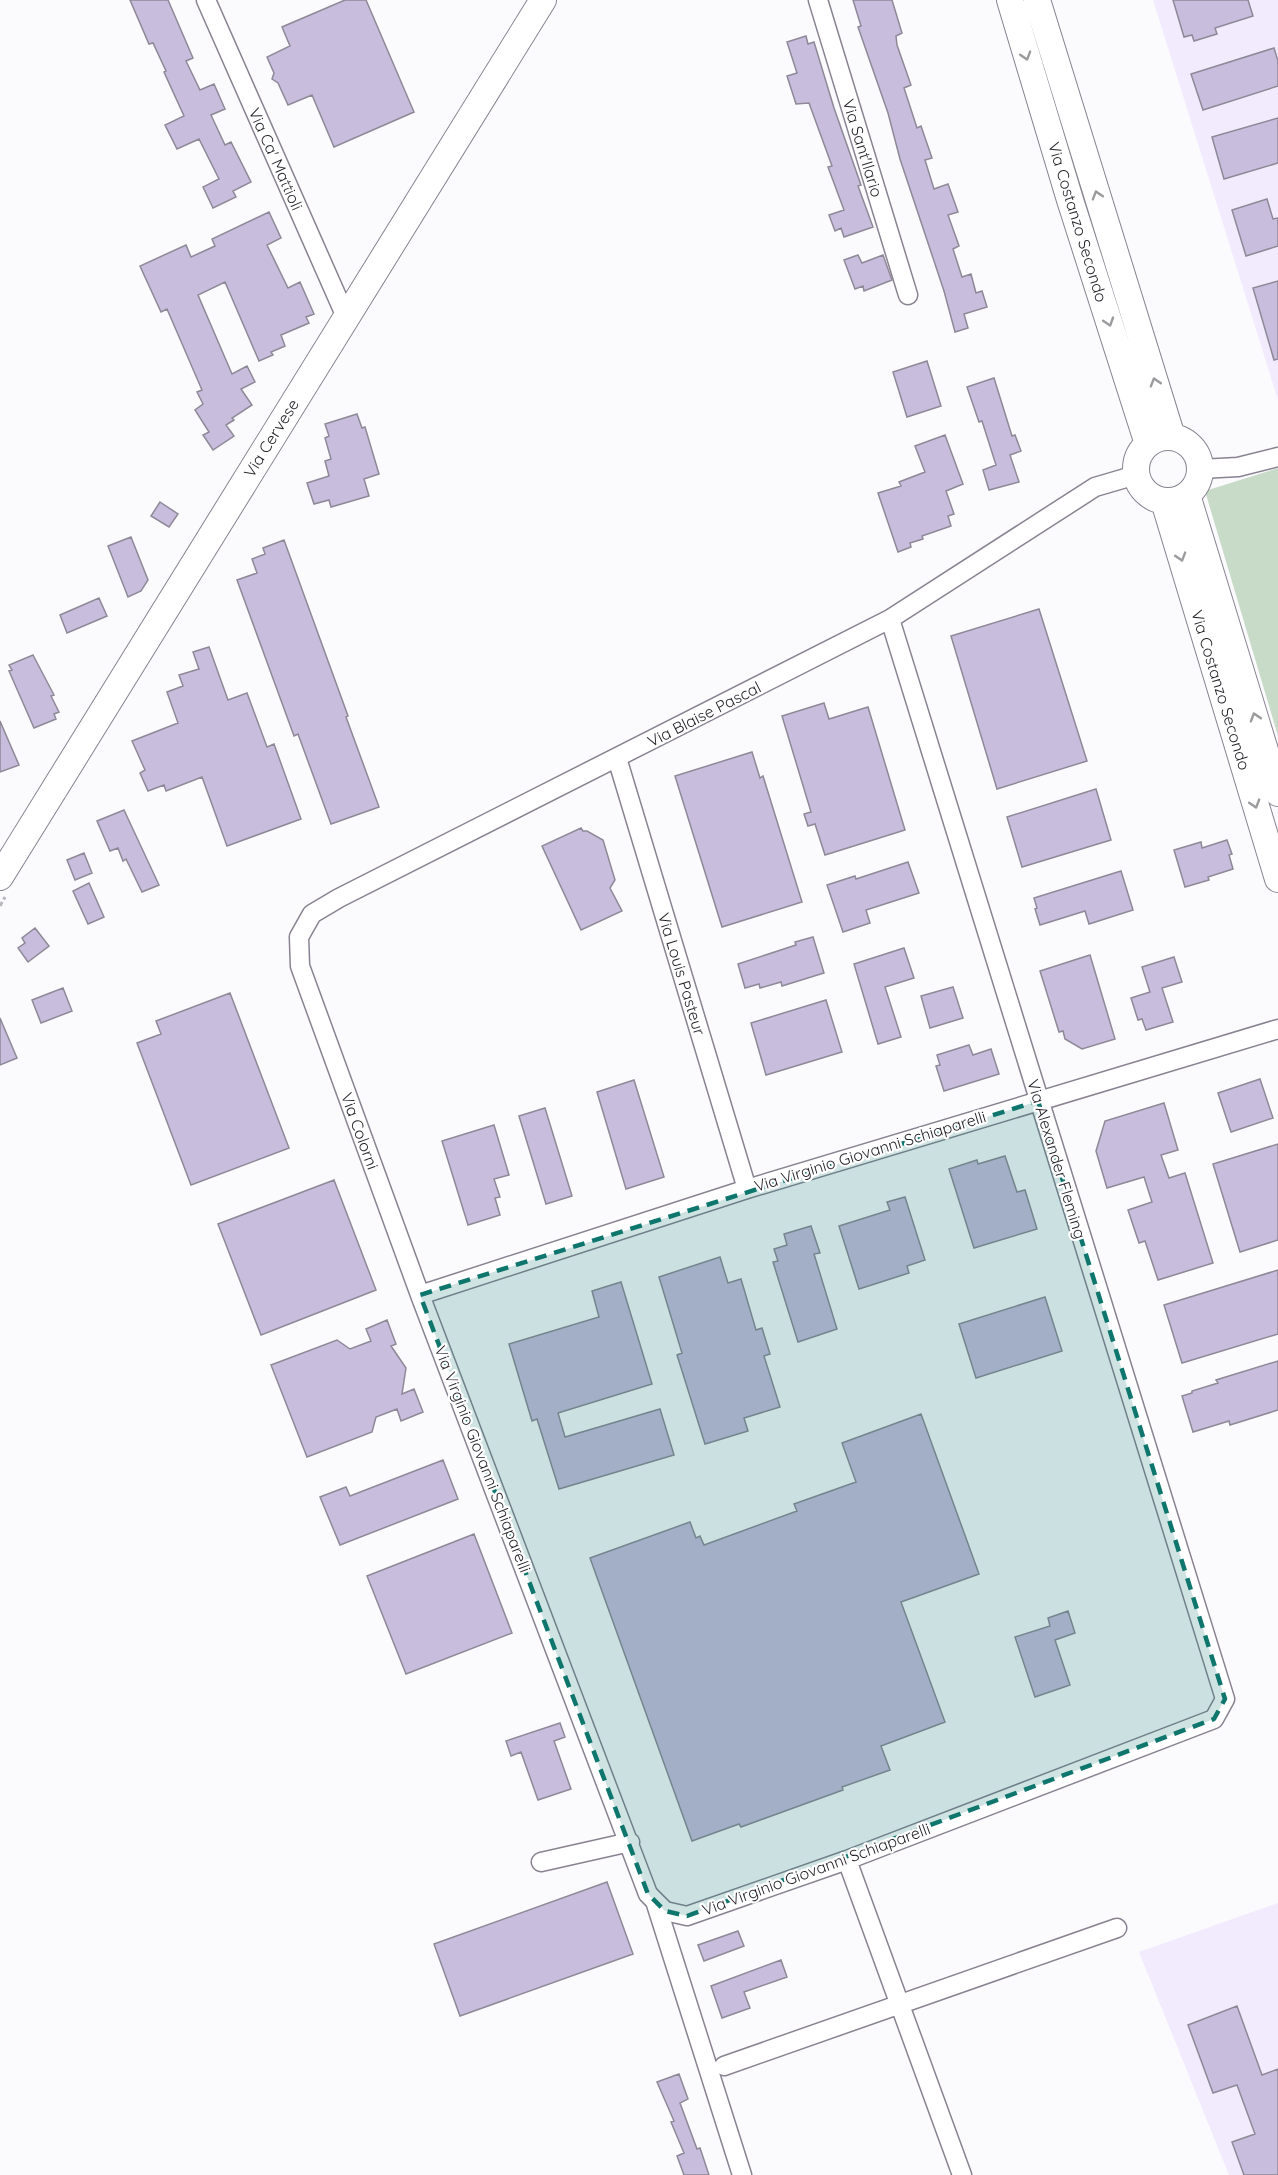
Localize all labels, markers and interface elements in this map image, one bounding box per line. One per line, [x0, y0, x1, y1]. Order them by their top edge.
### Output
one-way arrow [1019, 50, 1031, 61]
street label: Via Sant'Ilario [839, 97, 887, 199]
street label: Via Ca' Mattioli [245, 105, 307, 213]
street label: Via Costanzo Secondo [1044, 140, 1112, 304]
one-way arrow [1092, 190, 1104, 201]
one-way arrow [1102, 316, 1114, 327]
one-way arrow [1150, 377, 1162, 388]
street label: Via Cervese [239, 395, 303, 481]
one-way arrow [1174, 551, 1186, 562]
street label: Via Costanzo Secondo [1187, 608, 1255, 772]
street label: Via Blaise Pascal [644, 677, 764, 751]
one-way arrow [1250, 712, 1262, 723]
one-way arrow [1248, 798, 1260, 809]
street label: Via Louis Pasteur [654, 910, 710, 1038]
street label: Via Alexander Fleming [1023, 1077, 1091, 1241]
street label: Via Colorni [337, 1090, 383, 1172]
street label: Via Virginio Giovanni Schiaparelli [752, 1106, 988, 1196]
street label: Via Virginio Giovanni Schiaparelli [430, 1343, 536, 1575]
street label: Via Virginio Giovanni Schiaparelli [699, 1818, 933, 1920]

